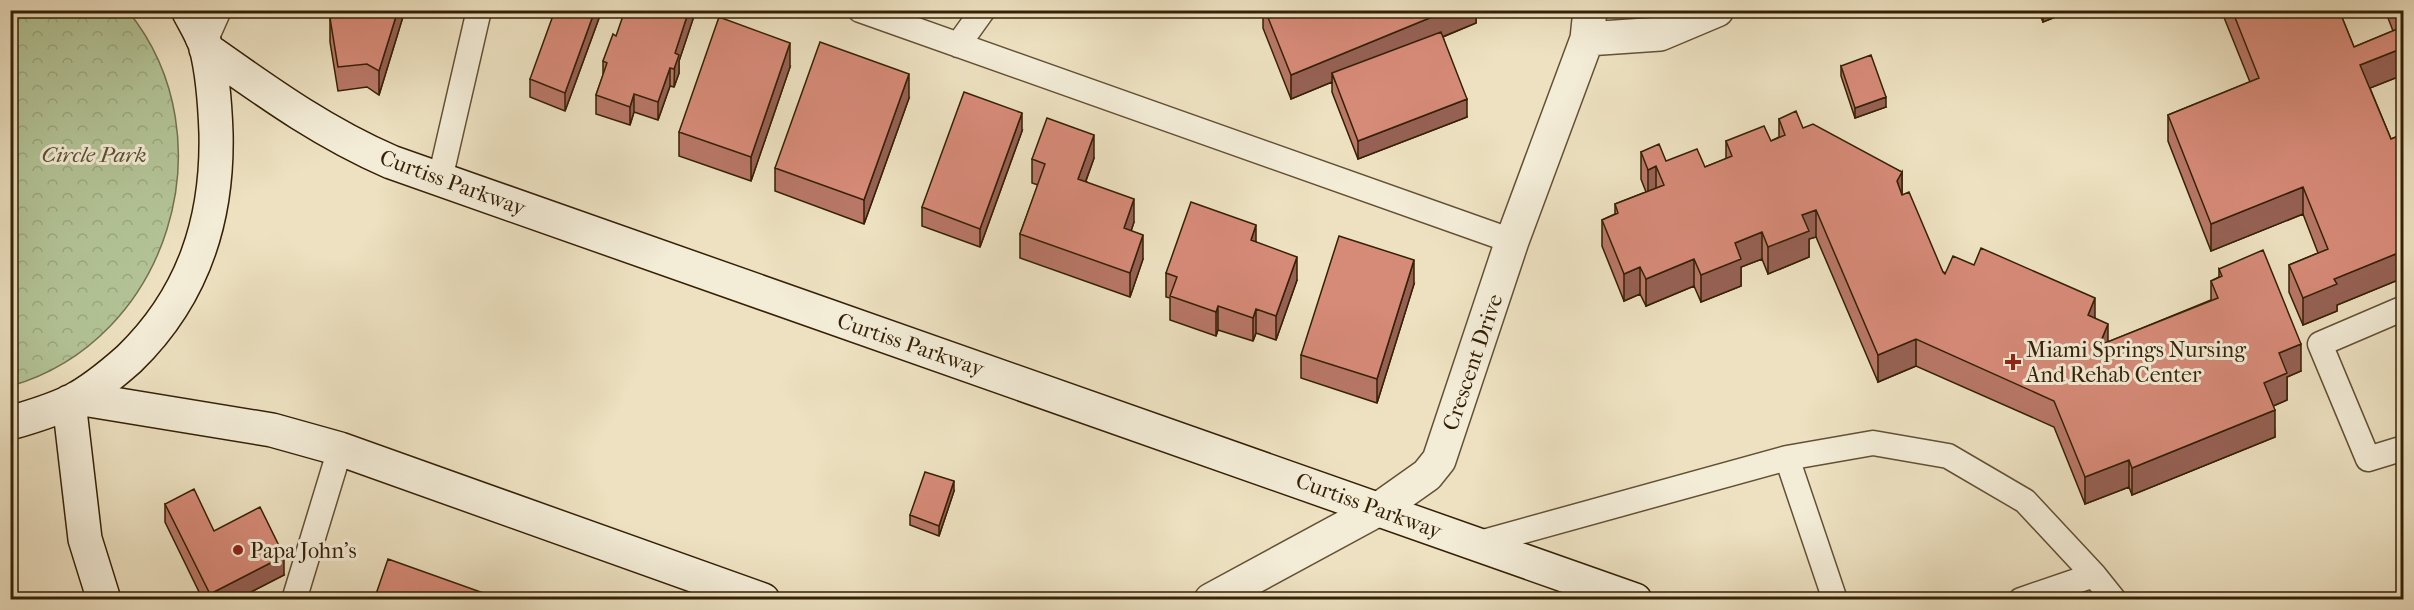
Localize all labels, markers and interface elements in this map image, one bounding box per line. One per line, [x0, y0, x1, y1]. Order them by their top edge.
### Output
park label: Circle Park [41, 142, 147, 168]
street label: Curtiss Parkway [376, 144, 530, 222]
street label: Crescent Drive [1437, 291, 1508, 434]
street label: Curtiss Parkway [834, 308, 989, 383]
place label: Miami Springs Nursing And Rehab Center [2025, 337, 2246, 388]
marker: Miami Springs Nursing And Rehab Center [2004, 353, 2022, 371]
street label: Curtiss Parkway [1292, 467, 1446, 545]
place label: Papa John's [250, 538, 357, 564]
marker: Papa John's [231, 543, 245, 557]

